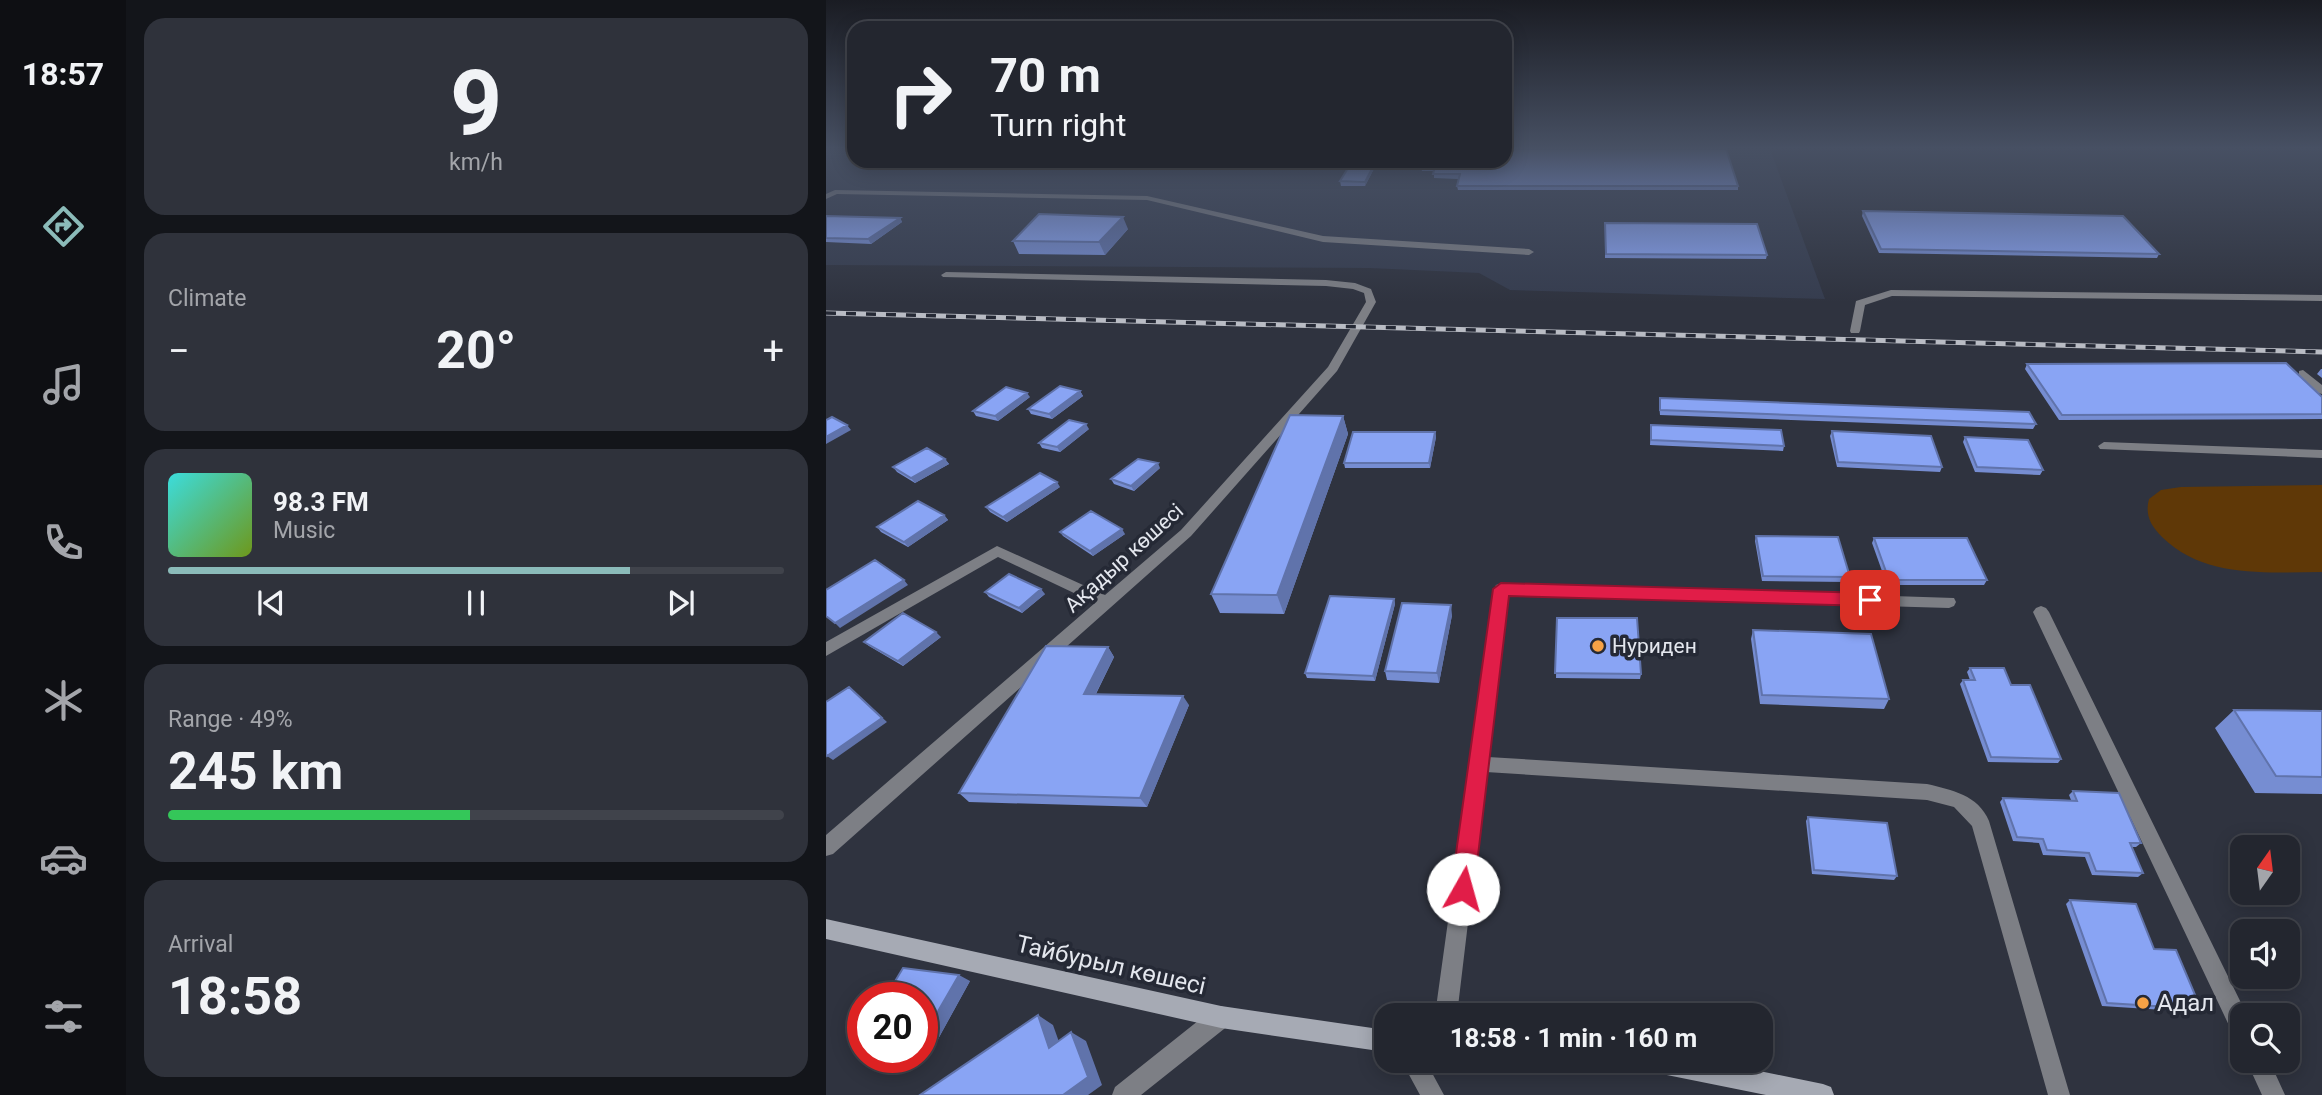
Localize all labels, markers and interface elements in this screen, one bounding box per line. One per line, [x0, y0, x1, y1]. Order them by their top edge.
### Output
text: 70 m [990, 47, 1101, 104]
icon: right [875, 49, 966, 140]
text: 9 [450, 50, 502, 156]
text: 18:57 [22, 55, 104, 93]
text: Turn right [990, 106, 1126, 144]
text: km/h [449, 149, 503, 176]
icon: directions [39, 202, 88, 251]
text: Climate [168, 285, 247, 312]
text: 20° [436, 320, 516, 381]
text: − [168, 329, 190, 373]
text: + [762, 329, 784, 373]
icon: music [39, 360, 88, 409]
text: 98.3 FM [273, 487, 369, 517]
street label: Ақадыр көшесі [1060, 499, 1188, 617]
text: Music [273, 517, 335, 544]
icon: phone [39, 518, 88, 567]
pin [1840, 570, 1900, 630]
icon: arrive [1851, 581, 1889, 619]
icon: previous [252, 584, 290, 622]
icon: pause [457, 584, 495, 622]
icon: next [662, 584, 700, 622]
place label: Нуриден [1612, 634, 1697, 658]
marker: Нуриден [1590, 638, 1606, 654]
icon: climate [39, 676, 88, 725]
text: Range · 49% [168, 706, 293, 733]
text: 245 km [168, 741, 343, 802]
icon: car [39, 834, 88, 883]
north arrow [2230, 835, 2300, 905]
map controls [2230, 835, 2300, 1073]
position arrow [1426, 852, 1500, 926]
button: sound [2230, 919, 2300, 989]
street label: Тайбурыл көшесі [1014, 930, 1208, 1000]
text: Arrival [168, 931, 233, 958]
text: 18:58 [168, 966, 302, 1027]
speed limit sign: 20 [847, 982, 938, 1073]
place label: Адал [2157, 989, 2214, 1017]
icon: filters [39, 992, 88, 1041]
marker: Адал [2135, 995, 2151, 1011]
button: search [2230, 1003, 2300, 1073]
text: 18:58 · 1 min · 160 m [1450, 1023, 1697, 1053]

